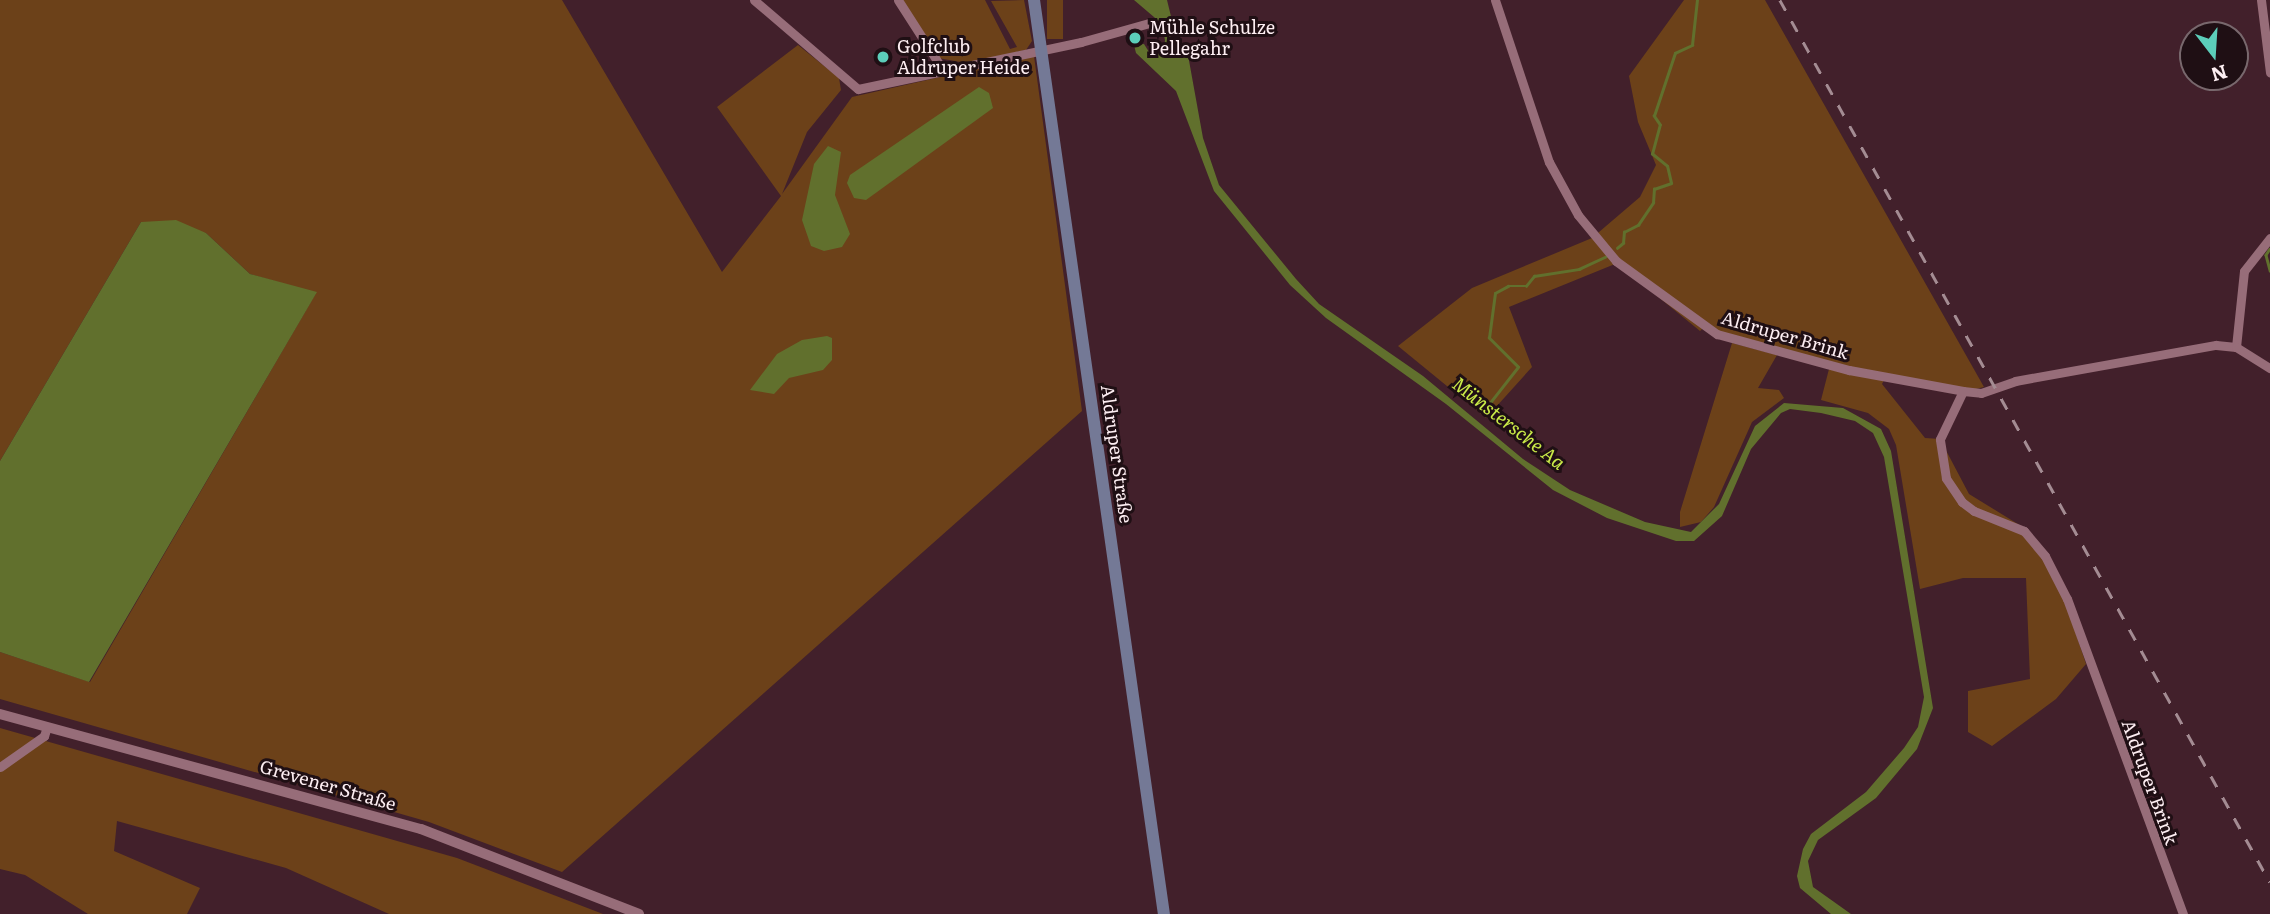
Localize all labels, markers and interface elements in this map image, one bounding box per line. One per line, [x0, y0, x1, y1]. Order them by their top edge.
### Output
place label: Mühle Schulze Pellegahr [1149, 17, 1275, 60]
north arrow [2179, 21, 2249, 91]
marker: Mühle Schulze Pellegahr [1127, 30, 1143, 46]
place label: Golfclub Aldruper Heide [897, 36, 1030, 78]
marker: Golfclub Aldruper Heide [875, 49, 891, 65]
text: N [2208, 58, 2231, 90]
street label: Aldruper Brink [1719, 306, 1851, 364]
water label: Münstersche Aa [1448, 372, 1570, 474]
street label: Aldruper Straße [1097, 383, 1137, 525]
street label: Aldruper Brink [2117, 716, 2183, 848]
street label: Grevener Straße [257, 755, 399, 815]

